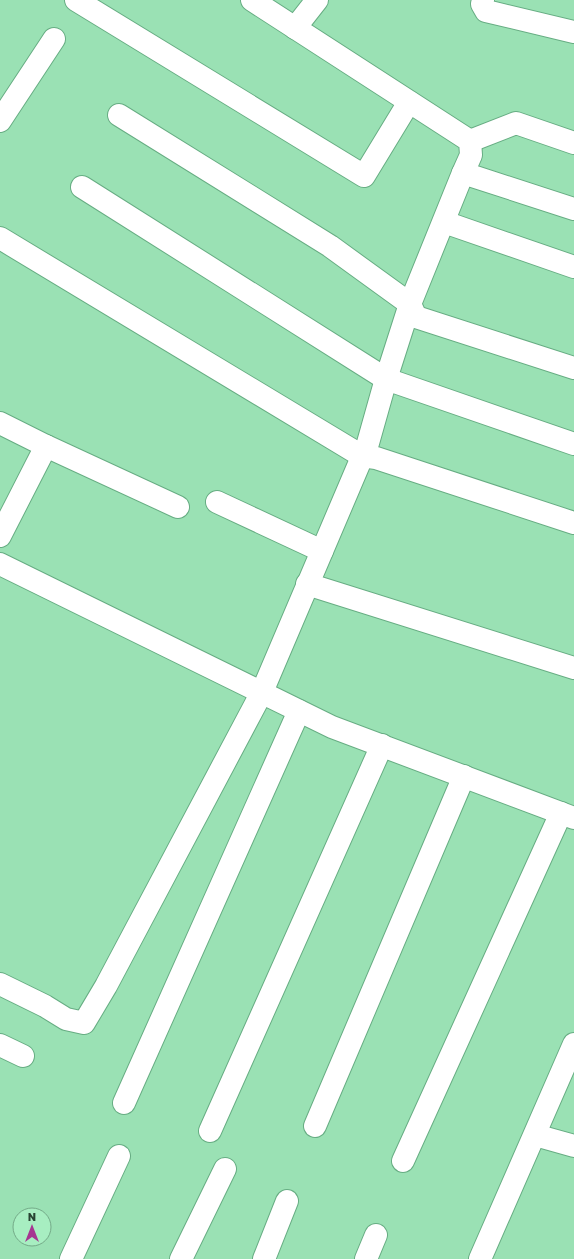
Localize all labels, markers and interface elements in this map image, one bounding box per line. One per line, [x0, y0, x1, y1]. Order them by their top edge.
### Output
north arrow [12, 1207, 52, 1247]
text: N [28, 1210, 36, 1223]

